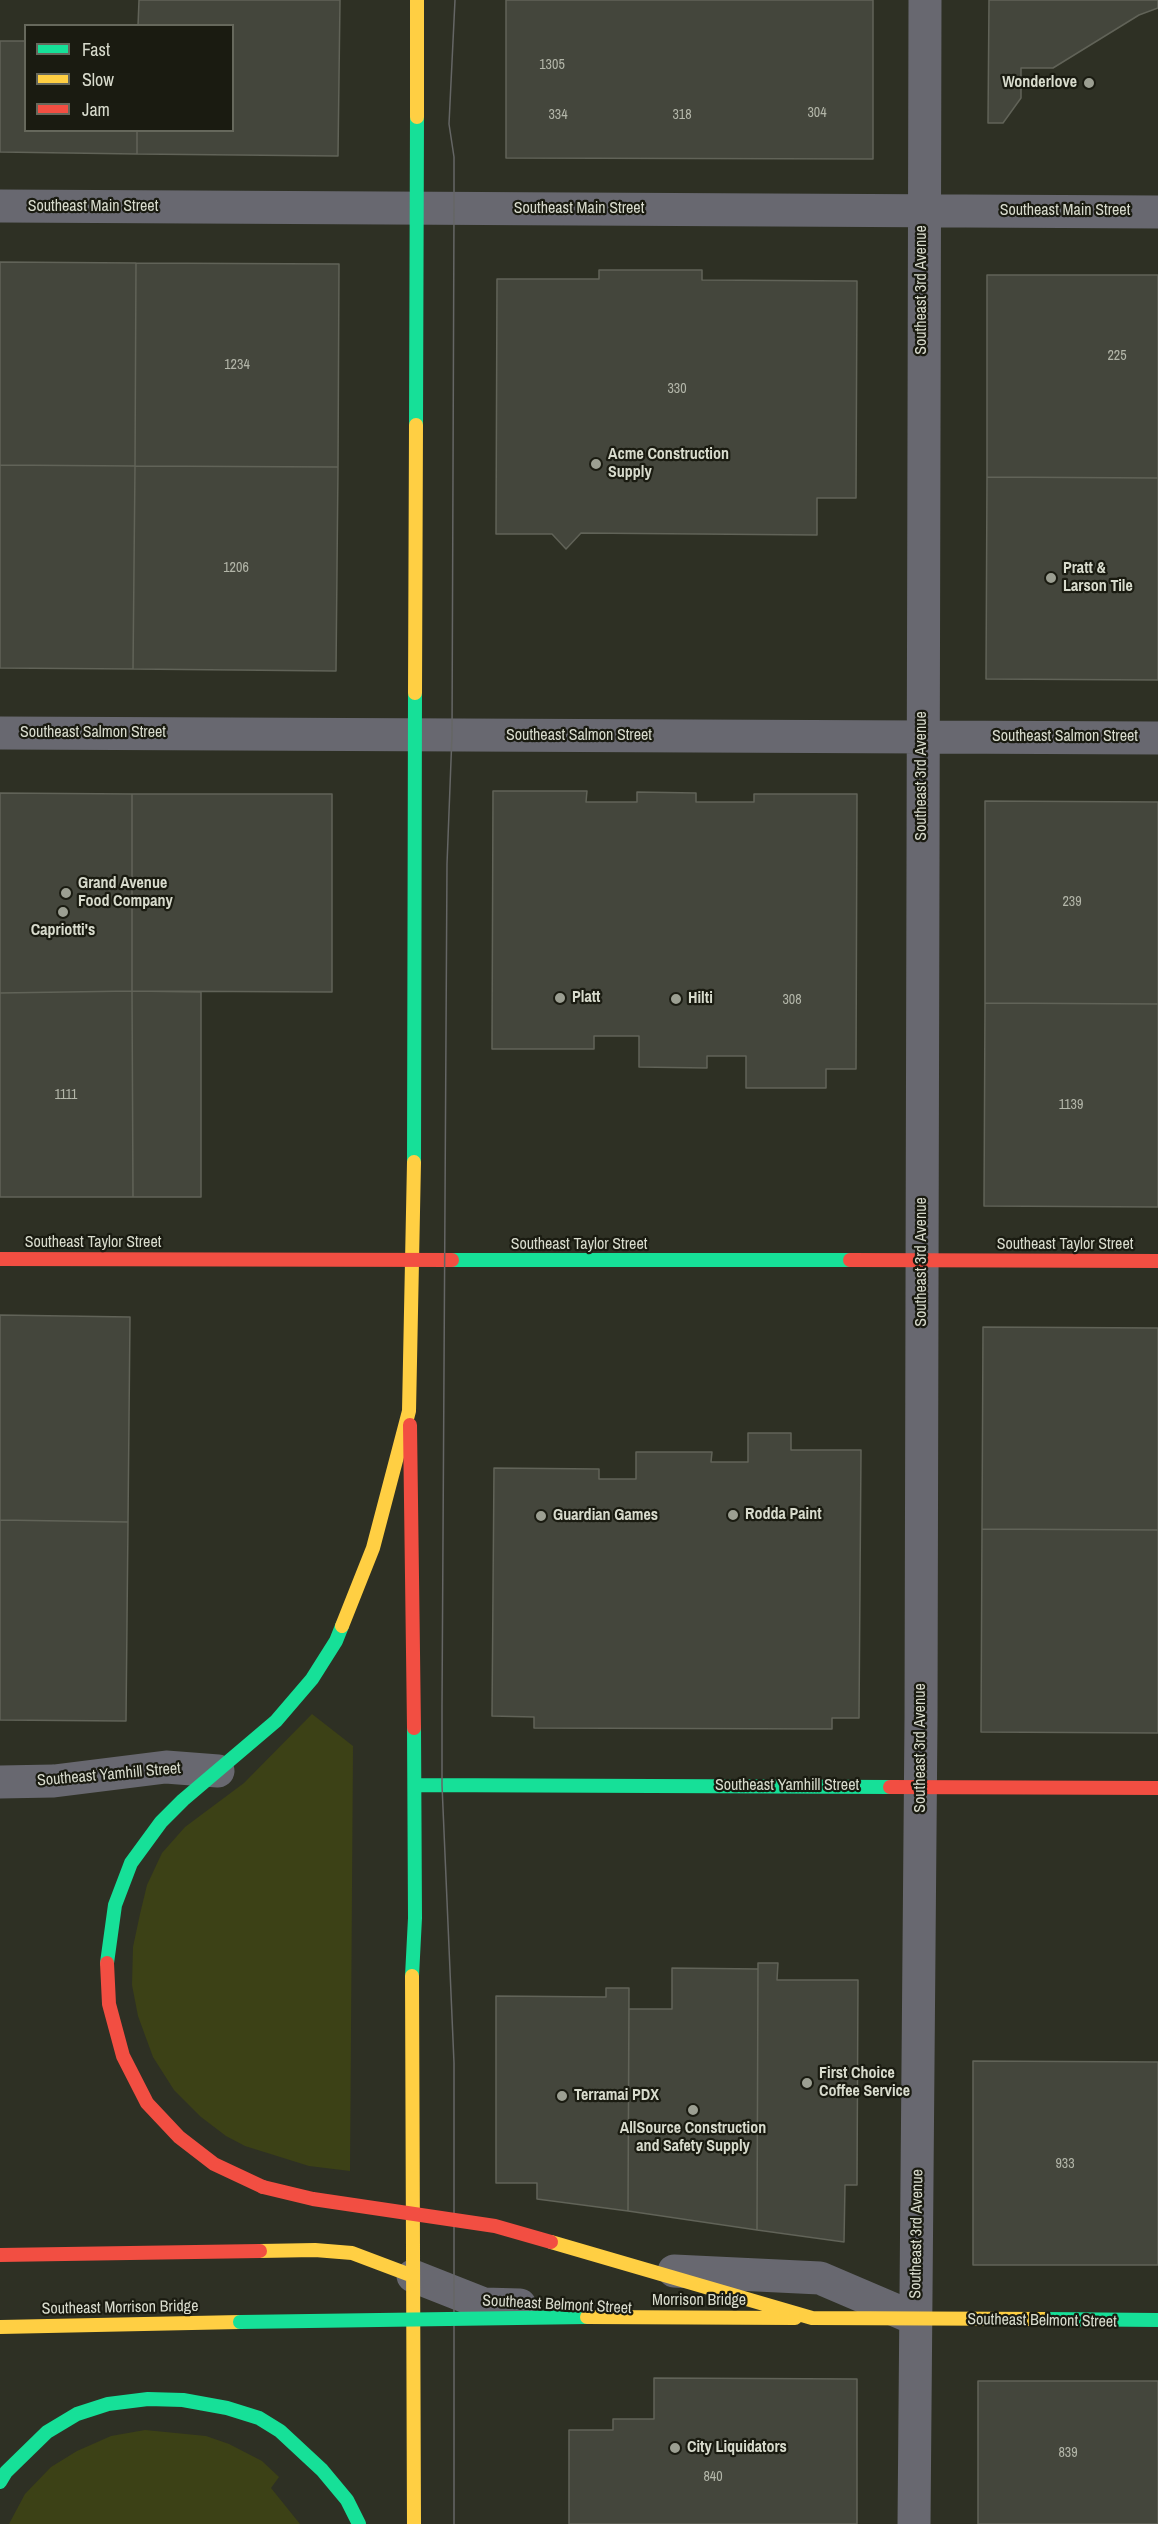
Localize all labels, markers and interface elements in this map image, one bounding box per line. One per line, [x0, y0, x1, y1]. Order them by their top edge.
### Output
legend [24, 24, 234, 132]
text: Fast [82, 37, 110, 62]
house number: 1305 [539, 57, 565, 73]
text: Slow [82, 67, 114, 92]
place label: Wonderlove [1002, 73, 1077, 93]
marker: Wonderlove [1082, 76, 1096, 90]
text: Jam [82, 97, 110, 122]
house number: 304 [807, 105, 827, 121]
house number: 334 [548, 107, 568, 123]
house number: 318 [672, 107, 692, 123]
street label: Southeast Main Street [28, 197, 158, 217]
street label: Southeast Main Street [514, 199, 644, 219]
street label: Southeast Main Street [1000, 201, 1130, 221]
street label: Southeast 3rd Avenue [912, 225, 932, 355]
house number: 225 [1107, 348, 1127, 364]
house number: 1234 [224, 357, 250, 373]
house number: 330 [667, 381, 687, 397]
place label: Acme Construction Supply [608, 445, 729, 483]
marker: Acme Construction Supply [589, 457, 603, 471]
place label: Pratt & Larson Tile [1063, 559, 1133, 597]
house number: 1206 [223, 560, 249, 576]
marker: Pratt & Larson Tile [1044, 571, 1058, 585]
street label: Southeast 3rd Avenue [912, 711, 932, 841]
street label: Southeast Salmon Street [20, 723, 166, 743]
street label: Southeast Salmon Street [506, 726, 652, 746]
street label: Southeast Salmon Street [992, 727, 1138, 747]
place label: Grand Avenue Food Company [78, 874, 173, 912]
marker: Grand Avenue Food Company [59, 886, 73, 900]
house number: 239 [1062, 894, 1082, 910]
marker: Capriotti's [56, 905, 70, 919]
place label: Capriotti's [31, 921, 95, 941]
place label: Platt [572, 988, 600, 1008]
place label: Hilti [688, 989, 713, 1009]
marker: Platt [553, 991, 567, 1005]
marker: Hilti [669, 992, 683, 1006]
house number: 308 [782, 992, 802, 1008]
house number: 1111 [54, 1087, 78, 1103]
house number: 1139 [1059, 1097, 1083, 1113]
street label: Southeast 3rd Avenue [912, 1197, 932, 1327]
street label: Southeast Taylor Street [25, 1233, 161, 1253]
street label: Southeast Taylor Street [511, 1235, 647, 1255]
street label: Southeast Taylor Street [997, 1235, 1133, 1255]
place label: Rodda Paint [745, 1505, 822, 1525]
place label: Guardian Games [553, 1506, 658, 1526]
marker: Rodda Paint [726, 1508, 740, 1522]
marker: Guardian Games [534, 1509, 548, 1523]
street label: Southeast 3rd Avenue [911, 1683, 931, 1813]
street label: Southeast Yamhill Street [36, 1759, 182, 1791]
street label: Southeast Yamhill Street [715, 1776, 859, 1796]
place label: First Choice Coffee Service [819, 2064, 910, 2102]
marker: First Choice Coffee Service [800, 2076, 814, 2090]
place label: Terramai PDX [574, 2086, 659, 2106]
marker: Terramai PDX [555, 2089, 569, 2103]
marker: AllSource Construction and Safety Supply [686, 2103, 700, 2117]
place label: AllSource Construction and Safety Supply [620, 2119, 766, 2157]
house number: 933 [1055, 2156, 1075, 2172]
street label: Southeast 3rd Avenue [906, 2169, 928, 2299]
street label: Morrison Bridge [652, 2291, 746, 2311]
street label: Southeast Belmont Street [482, 2292, 632, 2318]
street label: Southeast Morrison Bridge [41, 2297, 199, 2319]
street label: Southeast Belmont Street [967, 2310, 1117, 2332]
place label: City Liquidators [687, 2438, 787, 2458]
marker: City Liquidators [668, 2441, 682, 2455]
house number: 839 [1058, 2445, 1078, 2461]
house number: 840 [703, 2469, 723, 2485]

